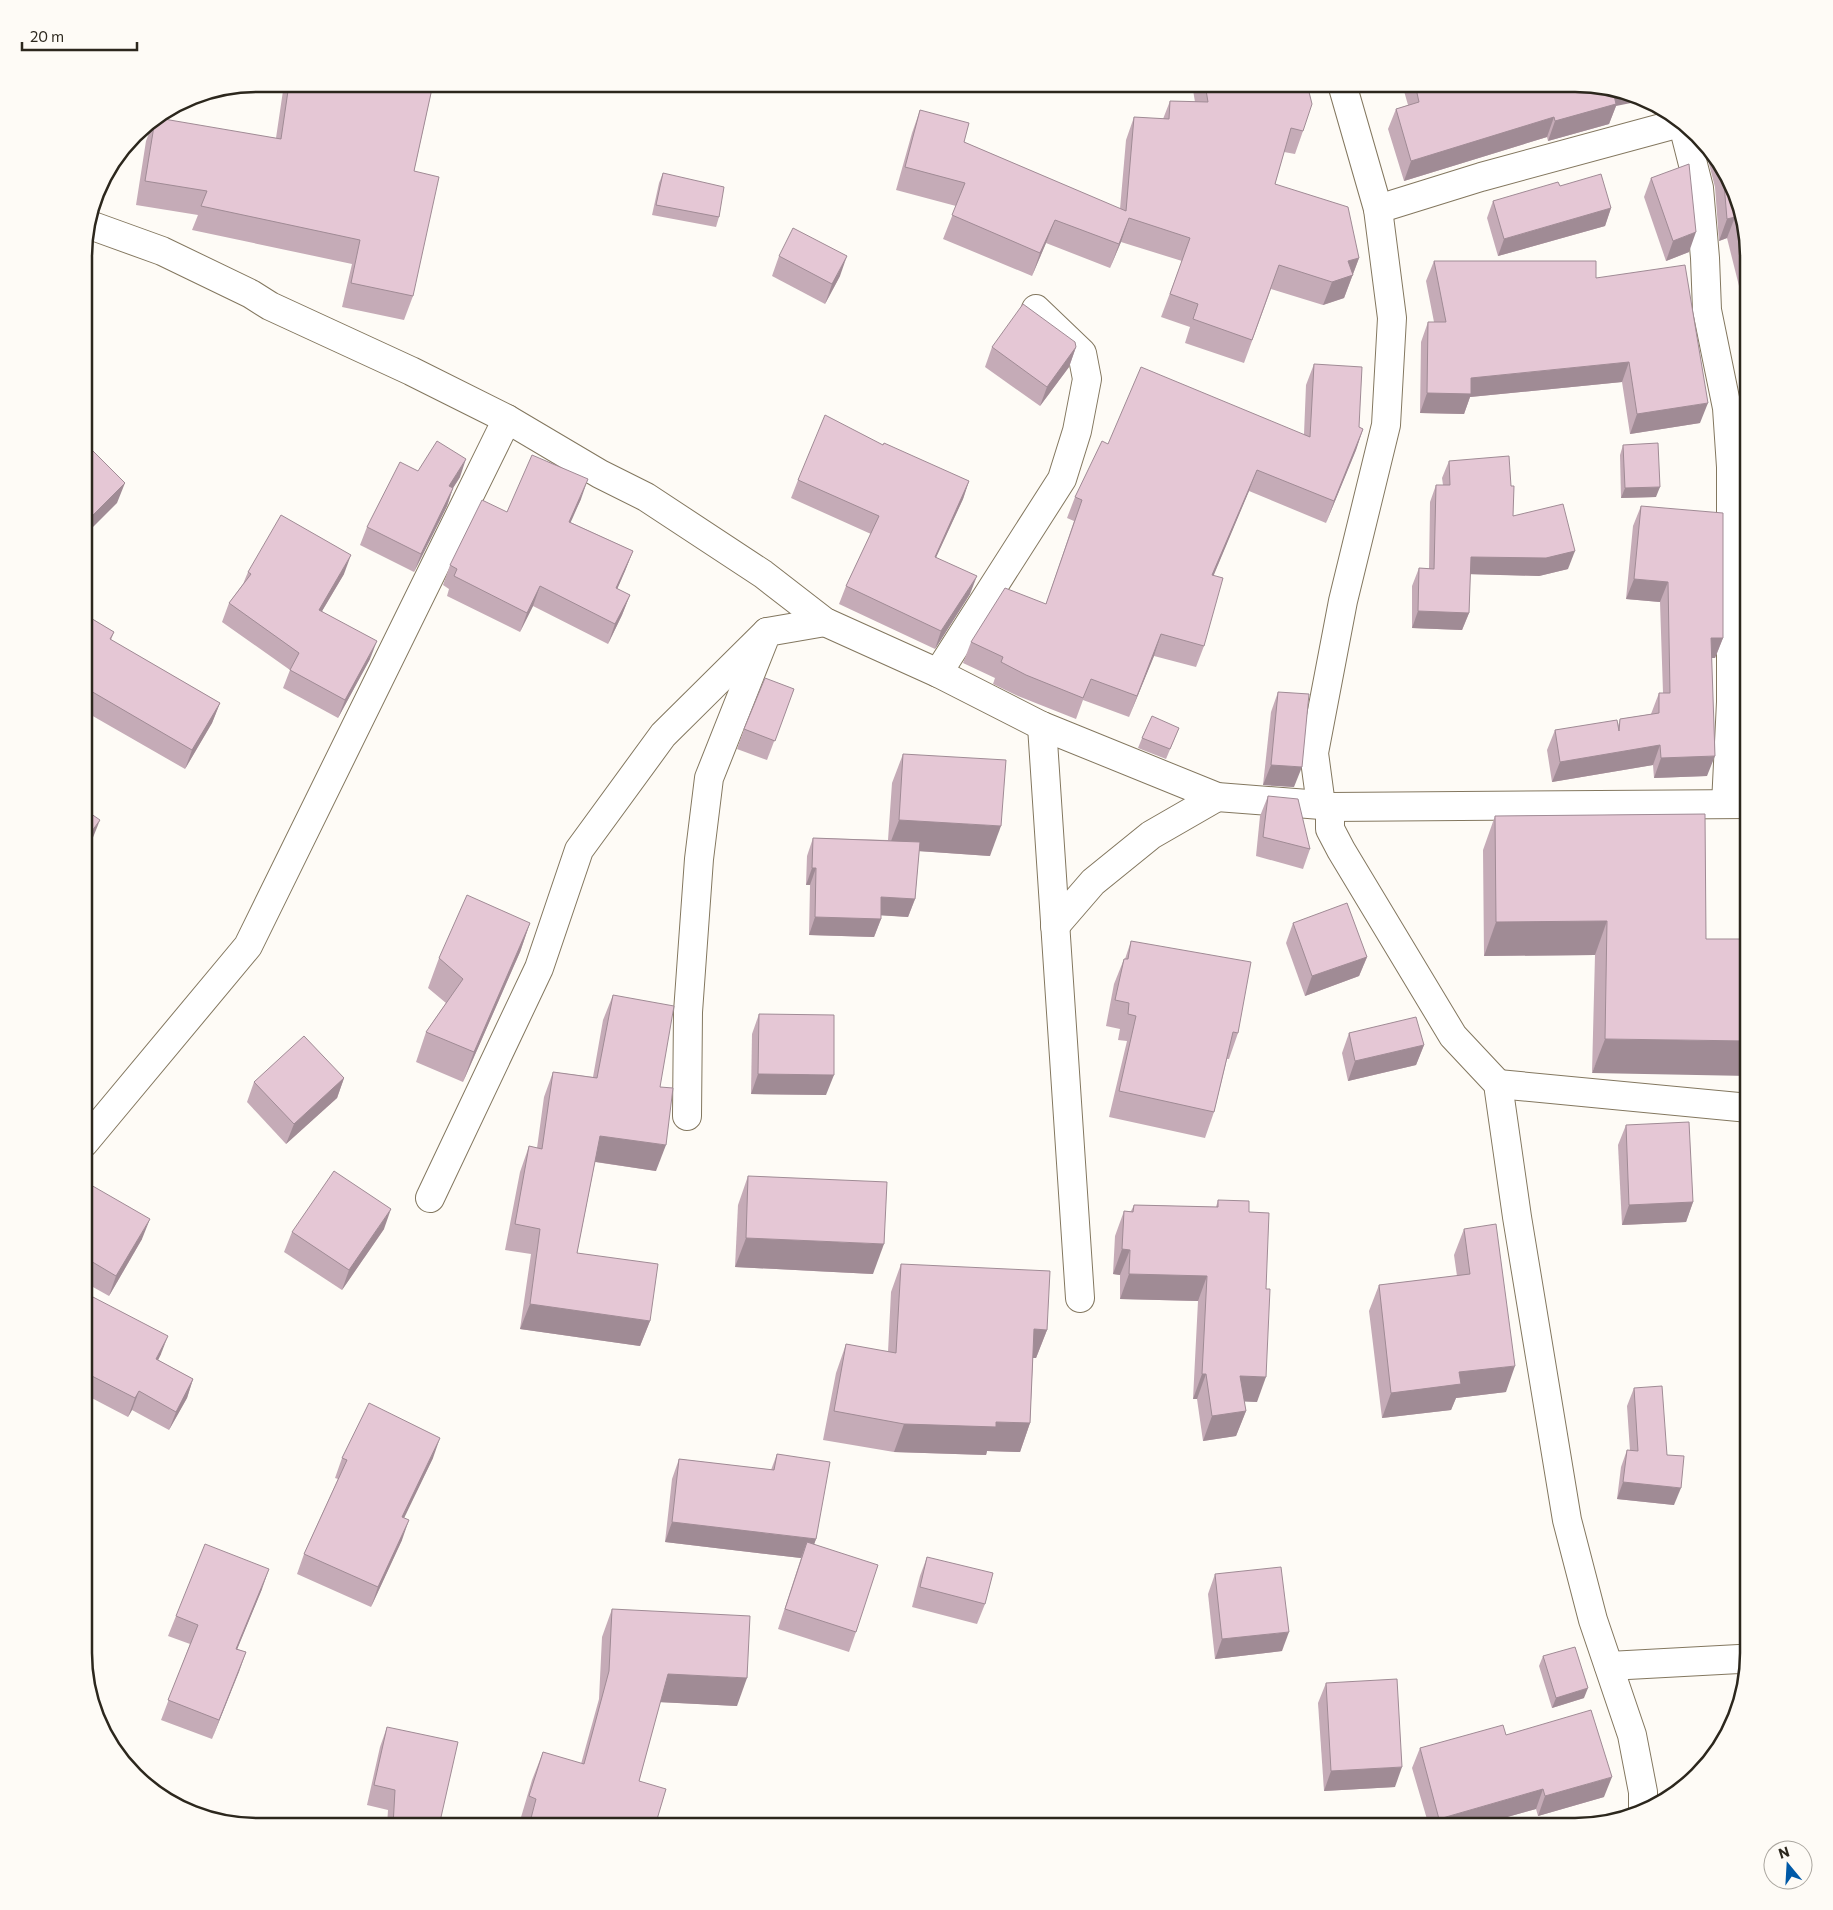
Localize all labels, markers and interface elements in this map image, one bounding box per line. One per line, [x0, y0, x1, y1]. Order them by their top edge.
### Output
scale bar [22, 20, 138, 52]
text: 20 m [30, 27, 64, 45]
north arrow [1763, 1840, 1813, 1890]
text: N [1776, 1842, 1791, 1862]

